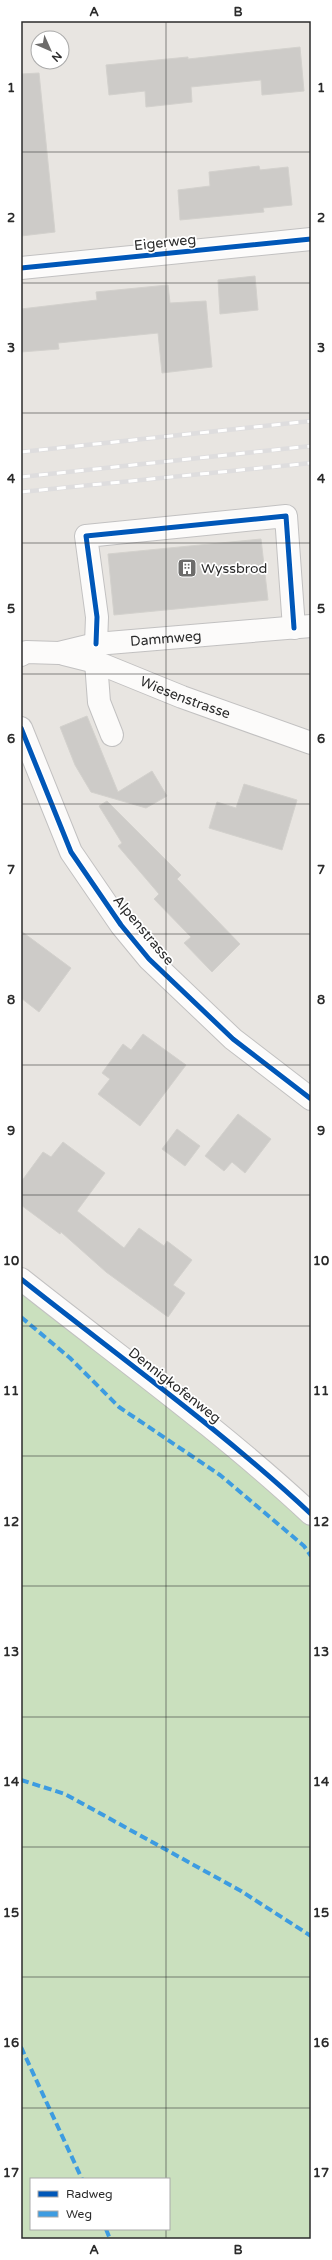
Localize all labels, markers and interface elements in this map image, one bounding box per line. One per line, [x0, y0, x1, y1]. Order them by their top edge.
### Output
text: A [89, 4, 99, 20]
text: B [233, 4, 243, 20]
north arrow [30, 30, 70, 70]
text: N [49, 49, 64, 64]
text: 1 [7, 80, 15, 96]
text: 1 [317, 80, 325, 96]
text: 2 [7, 210, 15, 226]
text: 2 [317, 210, 325, 226]
street label: Eigerweg [133, 231, 197, 254]
text: 3 [7, 340, 15, 356]
text: 3 [317, 340, 325, 356]
text: 4 [7, 471, 16, 487]
text: 4 [317, 471, 326, 487]
building icon: Wyssbrod [176, 557, 198, 579]
place label: Wyssbrod [201, 560, 267, 577]
text: 5 [7, 601, 15, 617]
text: 5 [317, 601, 325, 617]
street label: Dammweg [129, 627, 202, 650]
street label: Wiesenstrasse [137, 673, 233, 723]
text: 6 [7, 731, 15, 747]
text: 6 [317, 731, 325, 747]
text: 7 [7, 862, 15, 878]
text: 7 [317, 862, 325, 878]
street label: Alpenstrasse [110, 892, 178, 969]
text: 8 [7, 992, 15, 1008]
text: 8 [317, 992, 325, 1008]
text: 9 [7, 1123, 15, 1139]
text: 9 [317, 1123, 325, 1139]
text: 10 [3, 1253, 19, 1269]
text: 10 [313, 1253, 329, 1269]
street label: Dennigkofenweg [125, 1344, 224, 1427]
text: 11 [3, 1383, 19, 1399]
text: 11 [313, 1383, 329, 1399]
text: 12 [3, 1514, 19, 1530]
text: 12 [313, 1514, 329, 1530]
text: 13 [3, 1644, 19, 1660]
text: 13 [313, 1644, 329, 1660]
text: 14 [3, 1774, 20, 1790]
text: 14 [313, 1774, 330, 1790]
text: 15 [3, 1905, 19, 1921]
text: 15 [313, 1905, 329, 1921]
text: 16 [3, 2035, 19, 2051]
text: 16 [313, 2035, 329, 2051]
text: 17 [3, 2165, 19, 2181]
text: 17 [313, 2165, 329, 2181]
legend [30, 2178, 170, 2230]
text: Radweg [66, 2187, 113, 2201]
text: Weg [66, 2207, 92, 2221]
text: A [89, 2242, 99, 2258]
text: B [233, 2242, 243, 2258]

